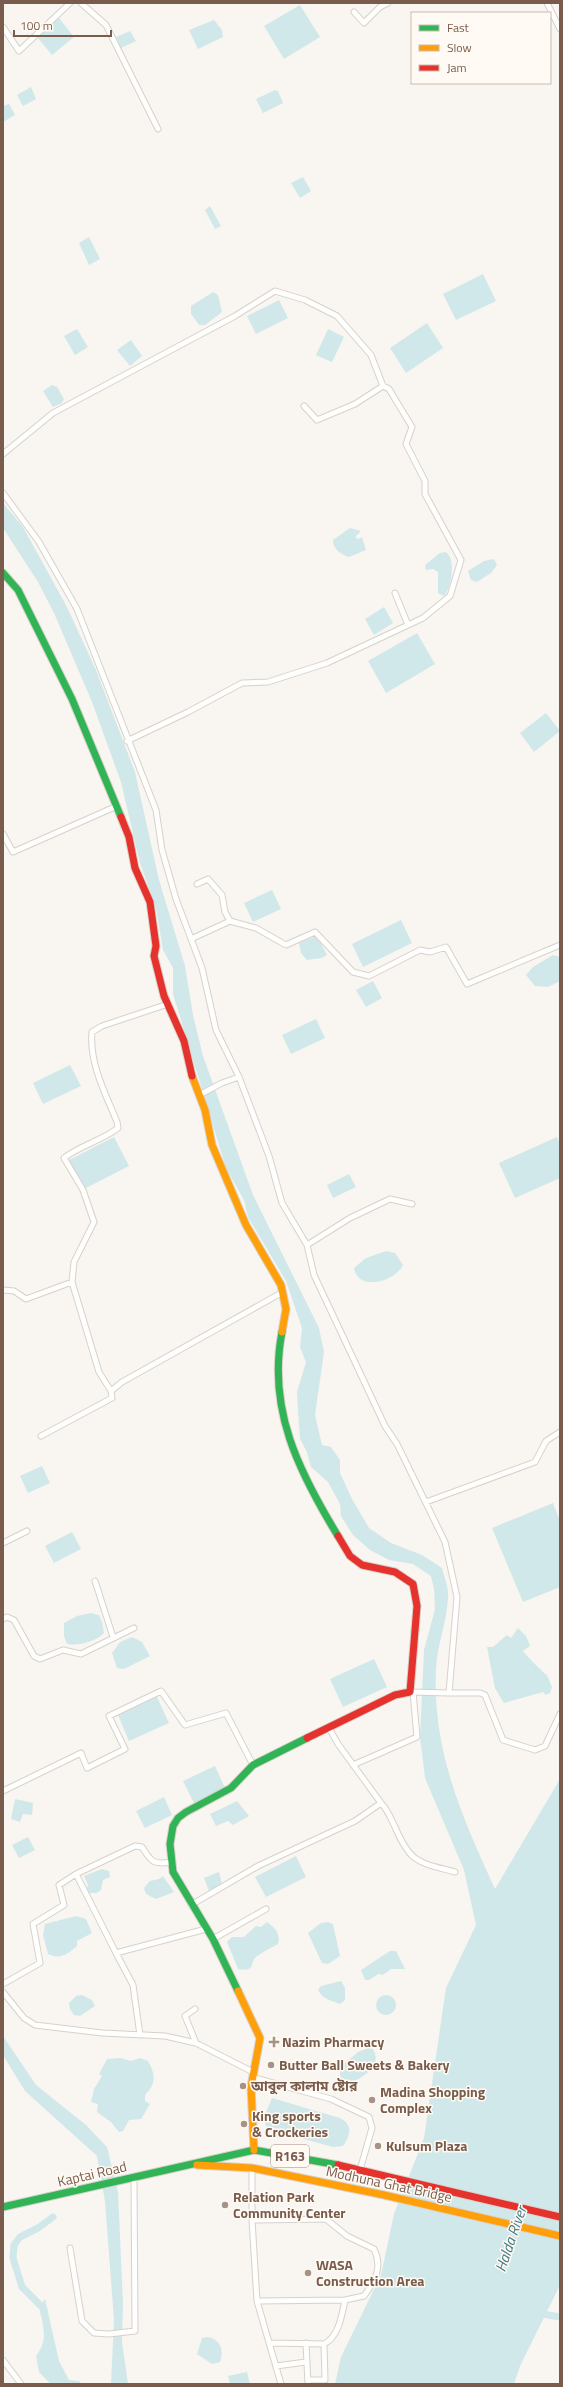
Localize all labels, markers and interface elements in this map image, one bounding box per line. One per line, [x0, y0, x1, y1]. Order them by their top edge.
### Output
scale bar [14, 12, 111, 38]
legend [411, 12, 551, 84]
text: 100 m [20, 16, 53, 35]
text: Fast [447, 18, 470, 37]
text: Slow [447, 38, 472, 57]
text: Jam [447, 58, 467, 77]
place label: Nazim Pharmacy [282, 2031, 384, 2052]
marker: Nazim Pharmacy [269, 2037, 279, 2047]
place label: Butter Ball Sweets & Bakery [279, 2054, 450, 2075]
marker: Butter Ball Sweets & Bakery [266, 2060, 276, 2070]
place label: আবুল কালাম ষ্টোর [250, 2075, 358, 2096]
marker: আবুল কালাম ষ্টোর [238, 2081, 248, 2091]
place label: Madina Shopping Complex [380, 2081, 486, 2118]
marker: Madina Shopping Complex [367, 2095, 377, 2105]
place label: King sports & Crockeries [252, 2105, 329, 2142]
marker: King sports & Crockeries [239, 2119, 249, 2129]
place label: Kulsum Plaza [386, 2135, 467, 2156]
marker: Kulsum Plaza [373, 2141, 383, 2151]
road number: R163 [271, 2145, 309, 2167]
street label: Kaptai Road [55, 2155, 129, 2192]
street label: Modhuna Ghat Bridge [324, 2160, 454, 2207]
place label: Relation Park Community Center [233, 2186, 346, 2223]
marker: Relation Park Community Center [220, 2200, 230, 2210]
water label: Halda River [489, 2201, 533, 2275]
place label: WASA Construction Area [316, 2254, 425, 2291]
marker: WASA Construction Area [303, 2268, 313, 2278]

